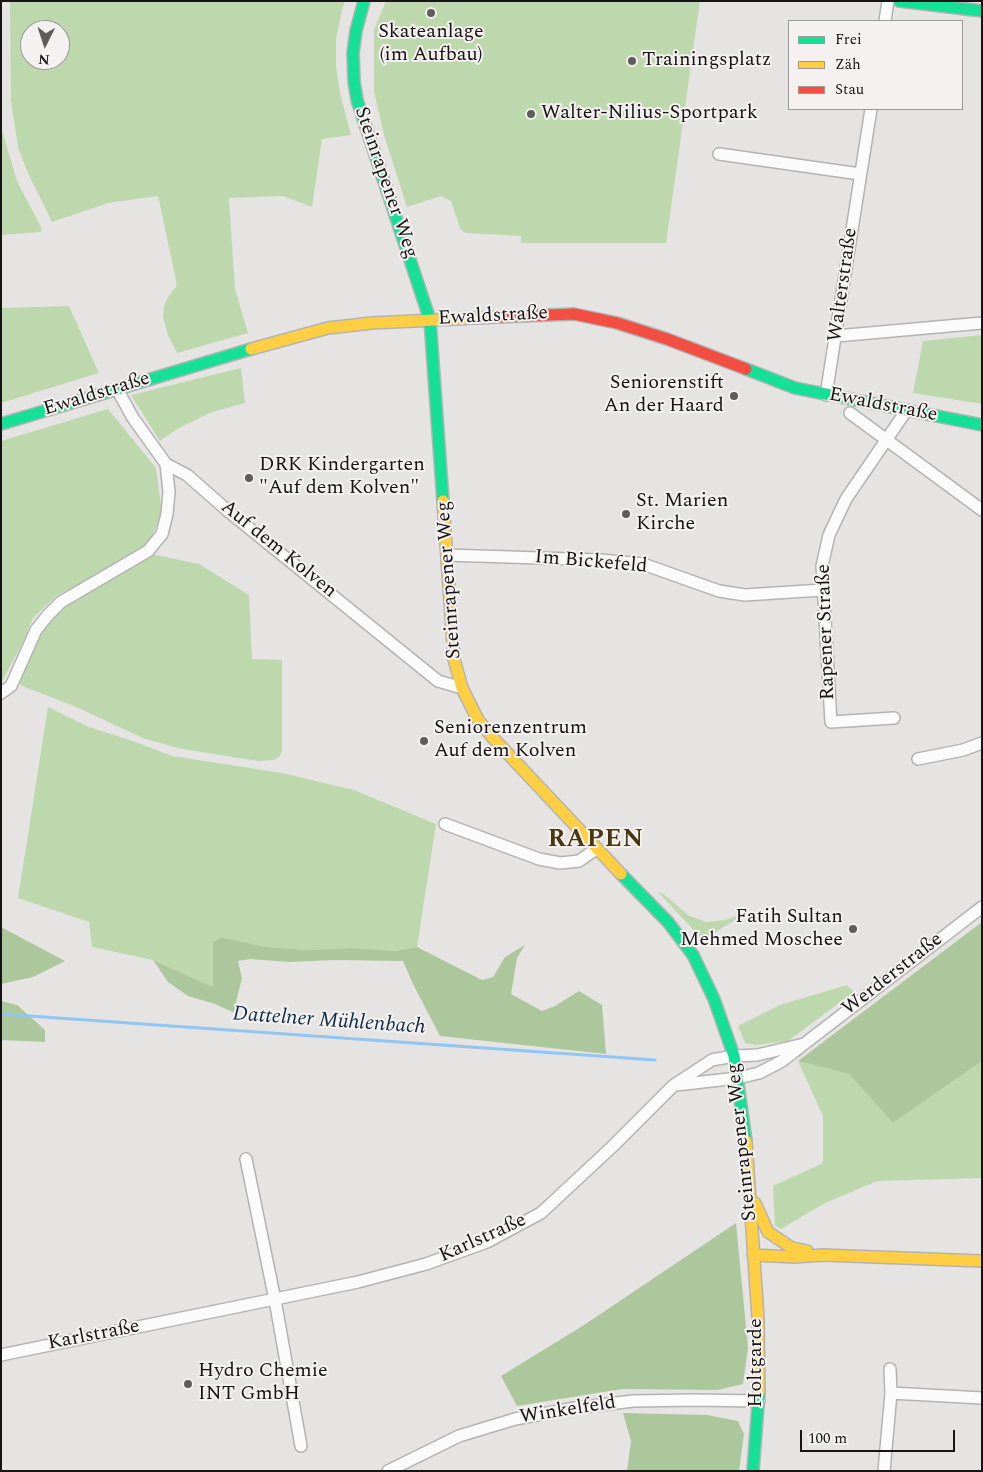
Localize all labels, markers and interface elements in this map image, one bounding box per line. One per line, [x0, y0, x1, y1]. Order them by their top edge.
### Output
marker: Skateanlage (im Aufbau) [425, 7, 437, 19]
north arrow [20, 20, 70, 70]
legend [788, 20, 963, 110]
place label: Skateanlage (im Aufbau) [378, 21, 484, 68]
text: Frei [835, 28, 862, 51]
text: N [38, 49, 50, 70]
place label: Trainingsplatz [642, 49, 771, 73]
text: Zäh [835, 53, 861, 76]
marker: Trainingsplatz [626, 55, 638, 67]
text: Stau [835, 78, 864, 101]
place label: Walter-Nilius-Sportpark [541, 102, 758, 126]
street label: Steinrapener Weg [348, 104, 422, 262]
marker: Walter-Nilius-Sportpark [525, 108, 537, 120]
street label: Walterstraße [824, 226, 864, 344]
street label: Ewaldstraße [437, 302, 549, 332]
street label: Ewaldstraße [41, 367, 153, 423]
place label: Seniorenstift An der Haard [604, 372, 724, 419]
street label: Ewaldstraße [827, 384, 939, 428]
marker: Seniorenstift An der Haard [728, 390, 740, 402]
place label: DRK Kindergarten "Auf dem Kolven" [259, 454, 425, 501]
marker: DRK Kindergarten "Auf dem Kolven" [243, 472, 255, 484]
place label: St. Marien Kirche [636, 490, 728, 537]
street label: Auf dem Kolven [215, 496, 341, 604]
street label: Steinrapener Weg [432, 500, 468, 660]
marker: St. Marien Kirche [620, 508, 632, 520]
street label: Im Bickefeld [534, 546, 648, 580]
street label: Rapener Straße [813, 563, 841, 701]
place label: Seniorenzentrum Auf dem Kolven [434, 717, 587, 764]
marker: Seniorenzentrum Auf dem Kolven [418, 735, 430, 747]
district label: RAPEN [547, 826, 645, 856]
place label: Fatih Sultan Mehmed Moschee [680, 906, 843, 953]
marker: Fatih Sultan Mehmed Moschee [847, 923, 859, 935]
street label: Werderstraße [838, 928, 948, 1022]
water label: Dattelner Mühlenbach [232, 1003, 426, 1041]
street label: Steinrapener Weg [723, 1062, 763, 1222]
street label: Karlstraße [436, 1209, 530, 1269]
street label: Karlstraße [46, 1315, 142, 1357]
street label: Holtgarde [745, 1318, 769, 1408]
place label: Hydro Chemie INT GmbH [198, 1360, 328, 1407]
marker: Hydro Chemie INT GmbH [182, 1378, 194, 1390]
street label: Winkelfeld [518, 1392, 618, 1430]
scale bar [803, 1420, 958, 1452]
text: 100 m [808, 1427, 847, 1450]

